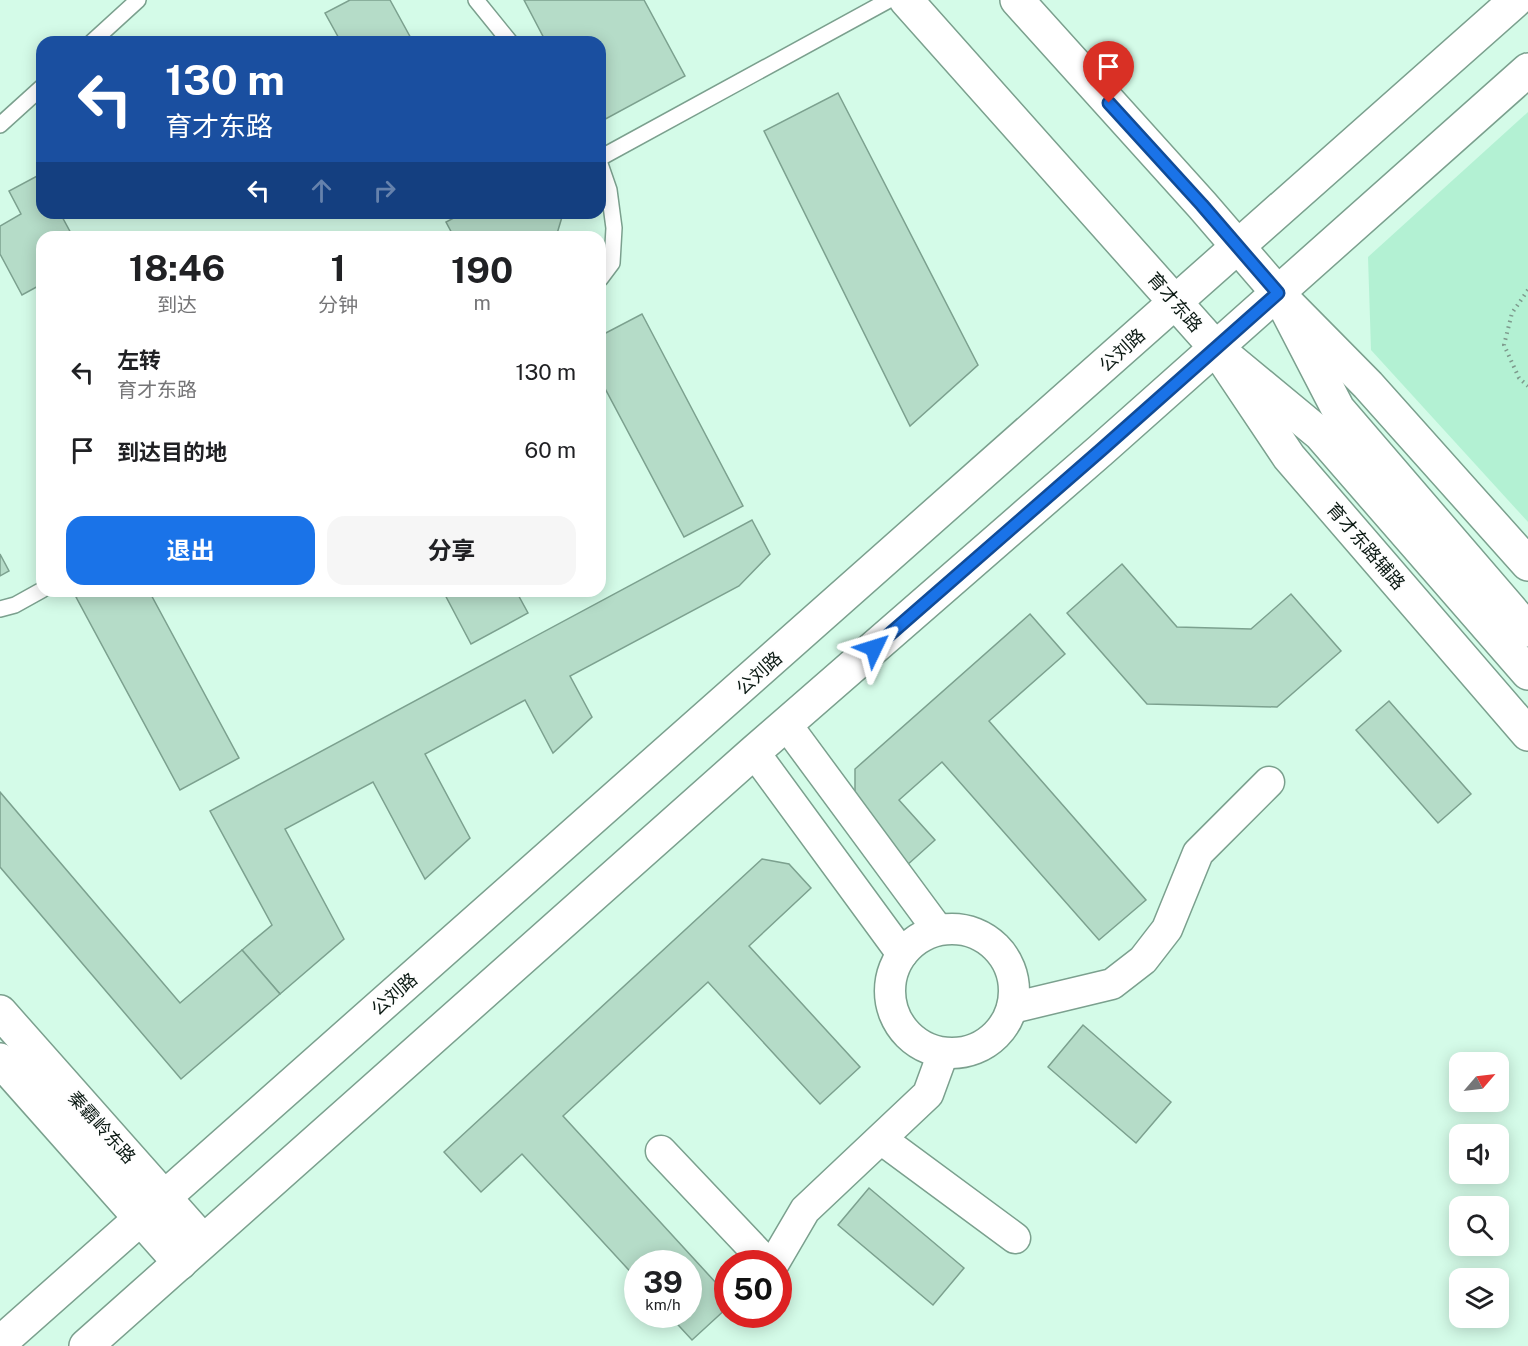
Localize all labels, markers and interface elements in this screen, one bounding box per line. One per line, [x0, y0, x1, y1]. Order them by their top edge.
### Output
pin [1083, 41, 1134, 103]
icon: arrive [1092, 50, 1125, 83]
text: 130 m [165, 55, 285, 104]
icon: left [66, 60, 144, 138]
text: 育才东路 [165, 110, 273, 142]
icon: left [242, 174, 275, 207]
icon: ahead [305, 174, 338, 207]
icon: right [368, 174, 401, 207]
text: 18:46 [129, 247, 225, 289]
text: 1 [330, 247, 346, 289]
text: 190 [451, 249, 513, 291]
street label: 育才东路 [1143, 268, 1207, 336]
text: m [473, 291, 491, 315]
text: 到达 [157, 293, 197, 317]
text: 分钟 [318, 293, 358, 317]
street label: 公刘路 [1095, 324, 1149, 376]
text: 左转 [117, 347, 161, 373]
icon: left [66, 356, 99, 389]
text: 130 m [515, 359, 576, 385]
text: 育才东路 [117, 378, 197, 402]
icon: arrive [66, 434, 99, 467]
text: 60 m [525, 437, 576, 463]
text: 到达目的地 [117, 439, 227, 465]
street label: 育才东路辅路 [1323, 498, 1409, 594]
button: 退出 [66, 516, 315, 585]
button: 分享 [327, 516, 576, 585]
position arrow [842, 616, 906, 680]
street label: 公刘路 [732, 647, 786, 699]
street label: 公刘路 [367, 968, 421, 1020]
north arrow [1449, 1052, 1509, 1112]
map controls [1449, 1052, 1509, 1328]
street label: 秦霸岭东路 [64, 1087, 140, 1167]
button: sound [1449, 1124, 1509, 1184]
button: search [1449, 1196, 1509, 1256]
speed limit sign: 50 [714, 1250, 792, 1328]
text: 39 [643, 1264, 683, 1300]
button: layers [1449, 1268, 1509, 1328]
text: km/h [645, 1296, 681, 1313]

